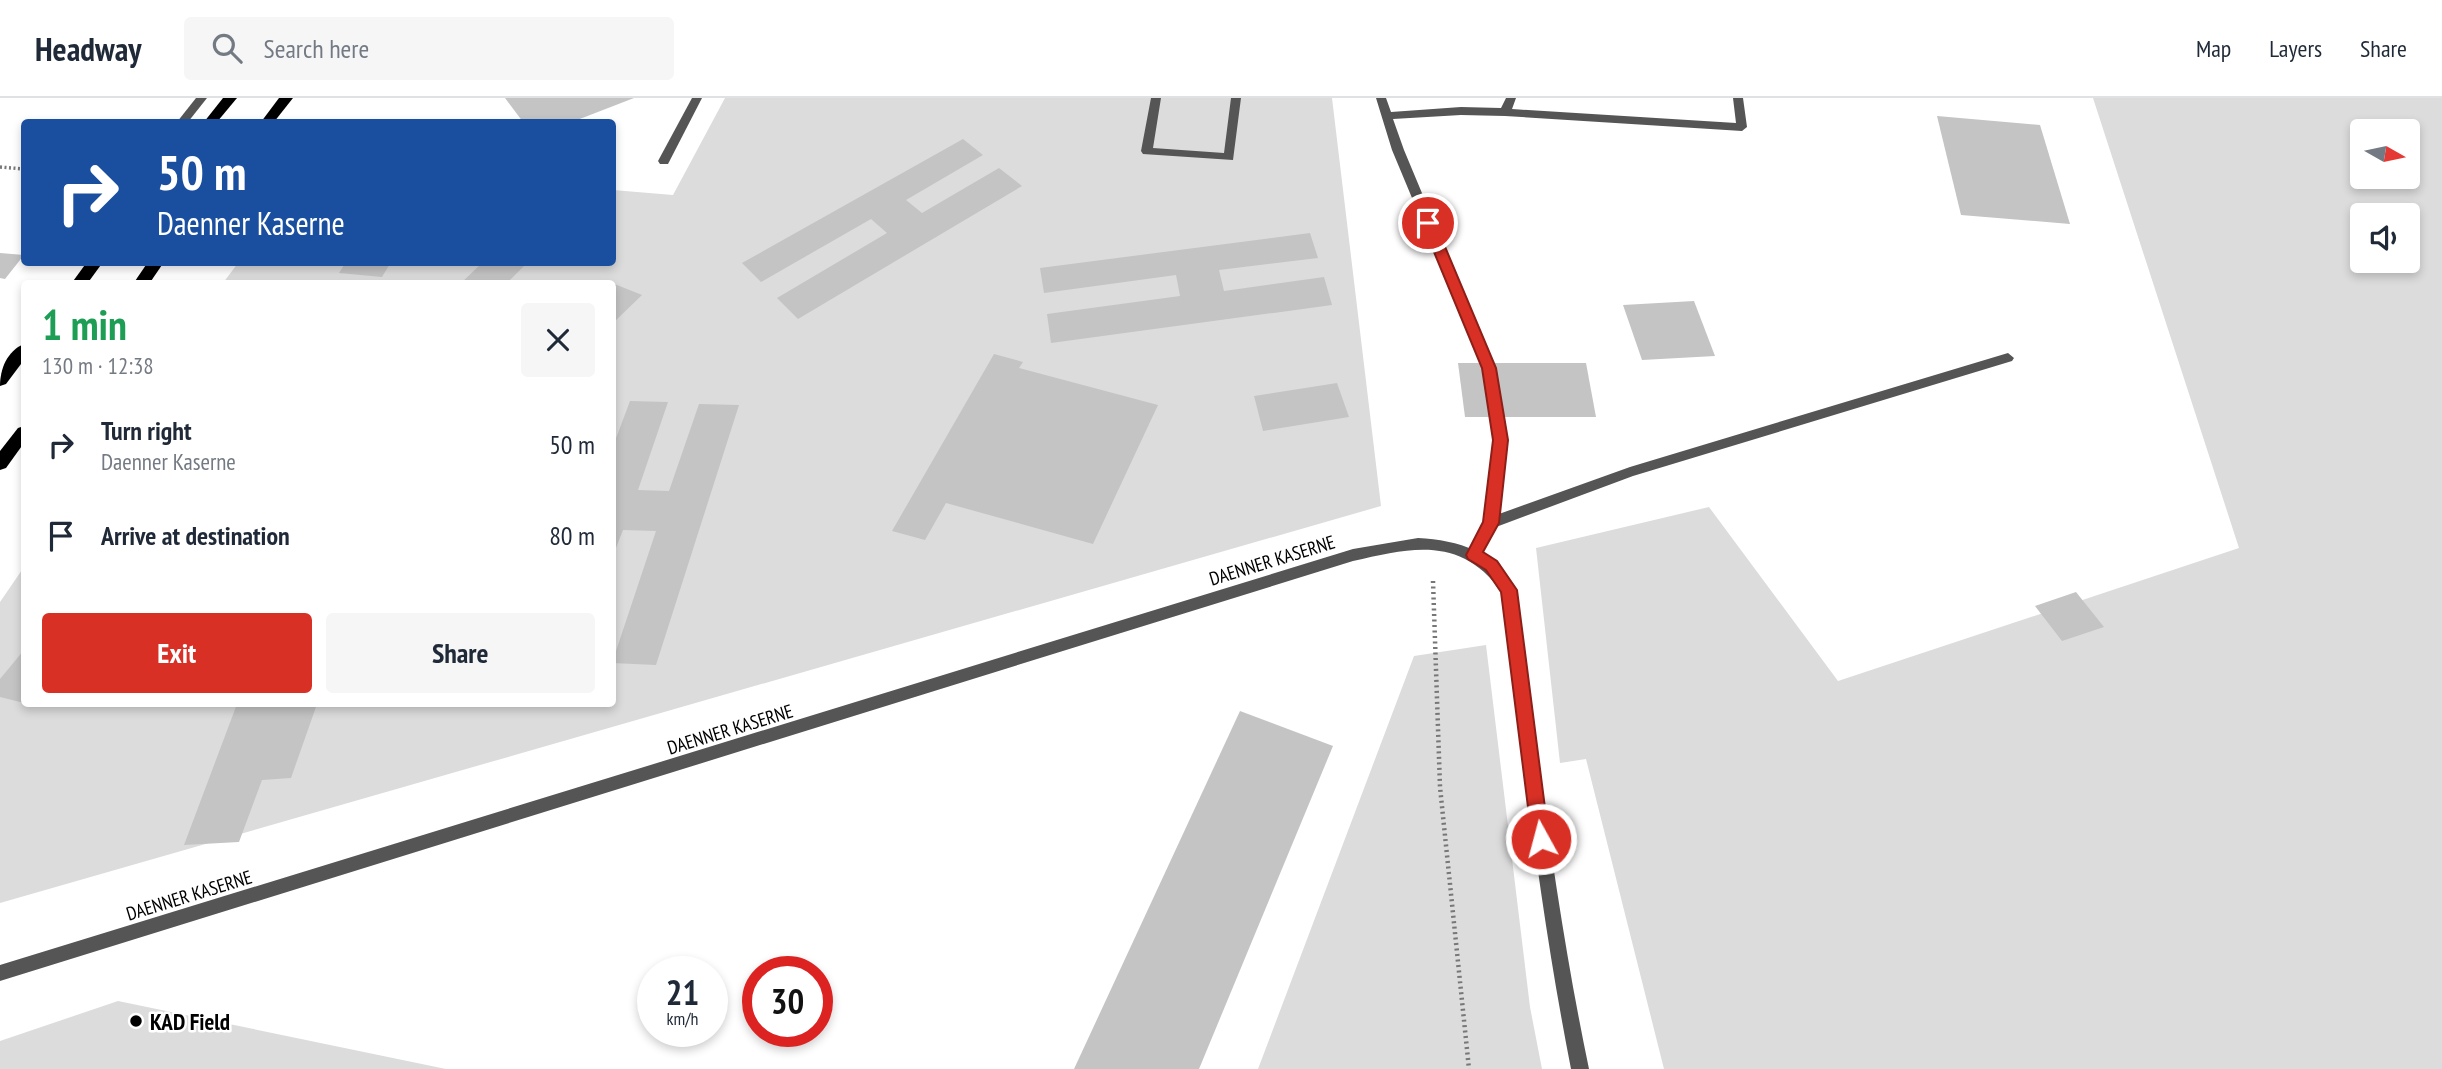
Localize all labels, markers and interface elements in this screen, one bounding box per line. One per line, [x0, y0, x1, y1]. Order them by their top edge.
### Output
search box [184, 17, 674, 80]
text: Headway [35, 27, 142, 70]
icon: search [208, 29, 246, 67]
text: Search here [264, 32, 369, 65]
text: Map [2196, 33, 2231, 64]
text: Layers [2269, 33, 2322, 64]
text: Share [2360, 33, 2407, 64]
north arrow [2350, 119, 2420, 189]
map controls [2350, 119, 2420, 273]
text: 50 m [157, 140, 246, 204]
icon: right [42, 147, 133, 238]
pin [1398, 193, 1458, 253]
text: Daenner Kaserne [157, 202, 345, 244]
button: sound [2350, 203, 2420, 273]
icon: arrive [1409, 204, 1447, 242]
text: 1 min [42, 297, 127, 352]
button: close [521, 303, 595, 377]
text: 130 m · 12:38 [42, 351, 154, 380]
text: Turn right [101, 414, 192, 447]
icon: right [42, 426, 80, 464]
text: 50 m [549, 428, 595, 461]
text: Daenner Kaserne [101, 447, 236, 476]
icon: arrive [42, 517, 80, 555]
text: Arrive at destination [101, 519, 290, 552]
text: 80 m [549, 519, 595, 552]
street label: DAENNER KASERNE [1206, 529, 1338, 591]
button: Exit [42, 613, 312, 693]
button: Share [326, 613, 595, 693]
street label: DAENNER KASERNE [664, 698, 796, 760]
position arrow [1504, 802, 1578, 876]
street label: DAENNER KASERNE [123, 864, 255, 926]
speed limit sign: 30 [742, 956, 833, 1047]
text: 21 [666, 969, 699, 1015]
place label: KAD Field [150, 1007, 230, 1036]
text: km/h [667, 1007, 698, 1030]
marker: KAD Field [128, 1013, 144, 1029]

